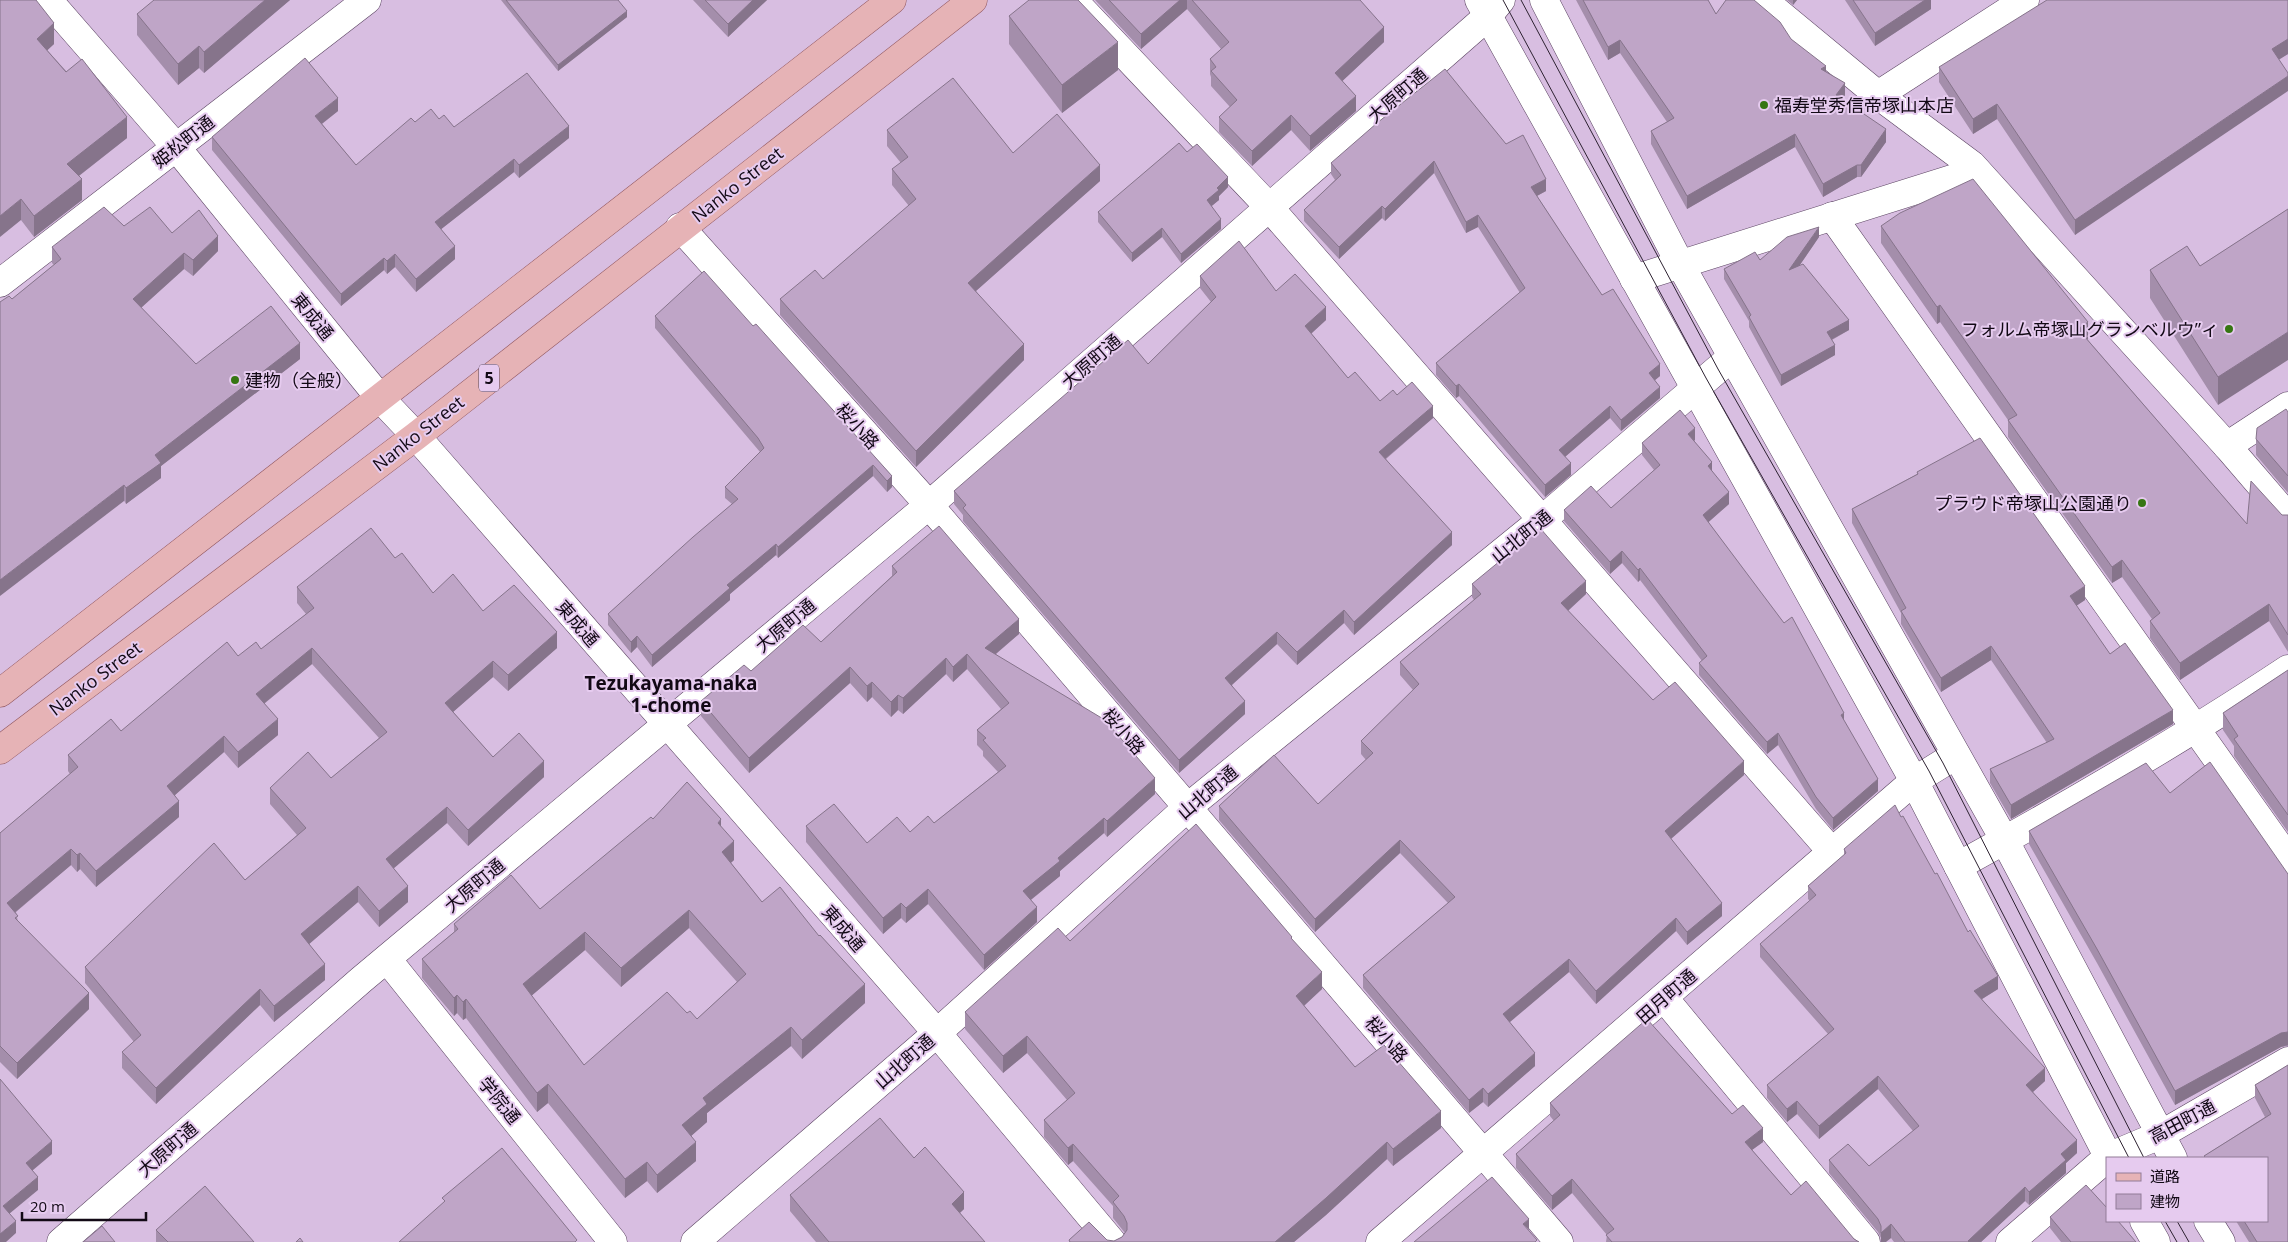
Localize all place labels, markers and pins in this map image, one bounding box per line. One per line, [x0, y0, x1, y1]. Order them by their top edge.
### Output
place label: 福寿堂秀信帝塚山本店 [1774, 93, 1954, 117]
marker: 福寿堂秀信帝塚山本店 [1758, 99, 1770, 111]
place label: フォルム帝塚山グランベルウ”ィ [1961, 317, 2219, 341]
marker: フォルム帝塚山グランベルウ”ィ [2223, 323, 2235, 335]
place label: 建物（全般） [245, 368, 353, 392]
marker: 建物（全般） [229, 374, 241, 386]
place label: プラウド帝塚山公園通り [1934, 491, 2132, 515]
marker: プラウド帝塚山公園通り [2136, 497, 2148, 509]

